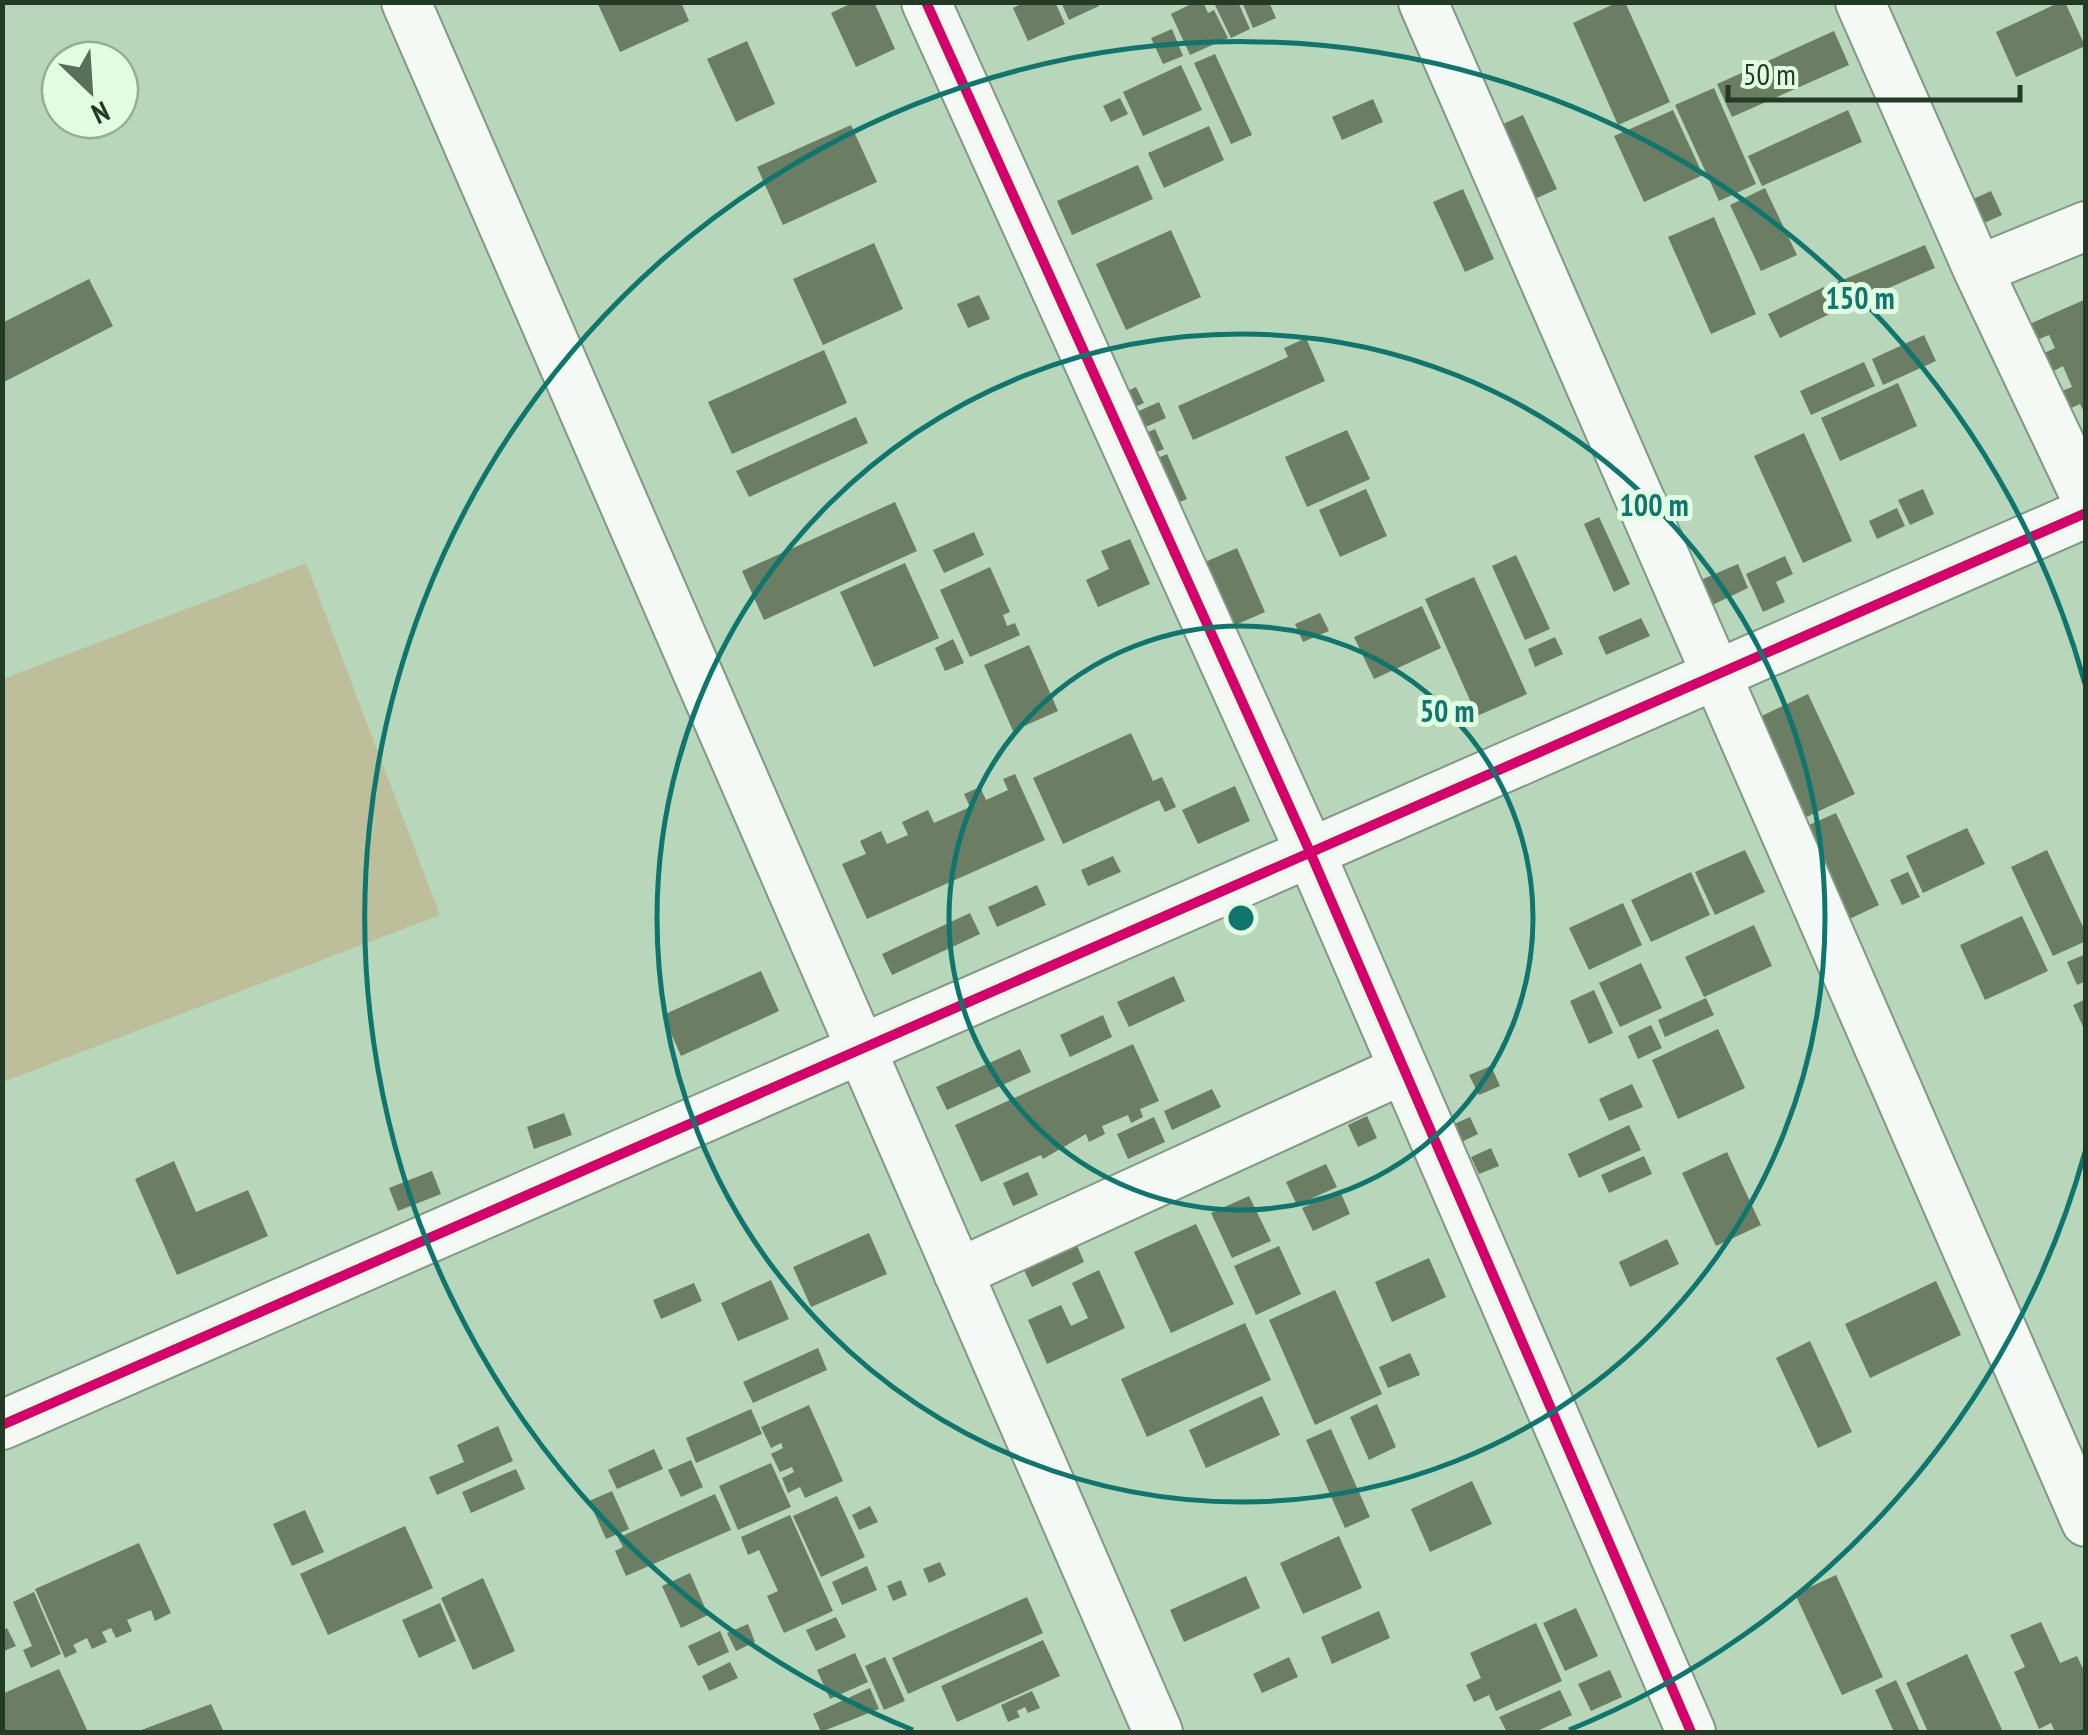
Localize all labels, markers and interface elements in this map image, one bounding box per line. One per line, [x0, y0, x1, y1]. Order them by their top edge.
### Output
north arrow [40, 40, 140, 140]
scale bar [1728, 40, 2020, 102]
text: 50 m [1743, 54, 1796, 93]
text: N [86, 93, 115, 133]
text: 150 m [1825, 278, 1895, 317]
text: 100 m [1619, 485, 1689, 524]
text: 50 m [1420, 691, 1474, 730]
centre of rings [1223, 900, 1259, 936]

